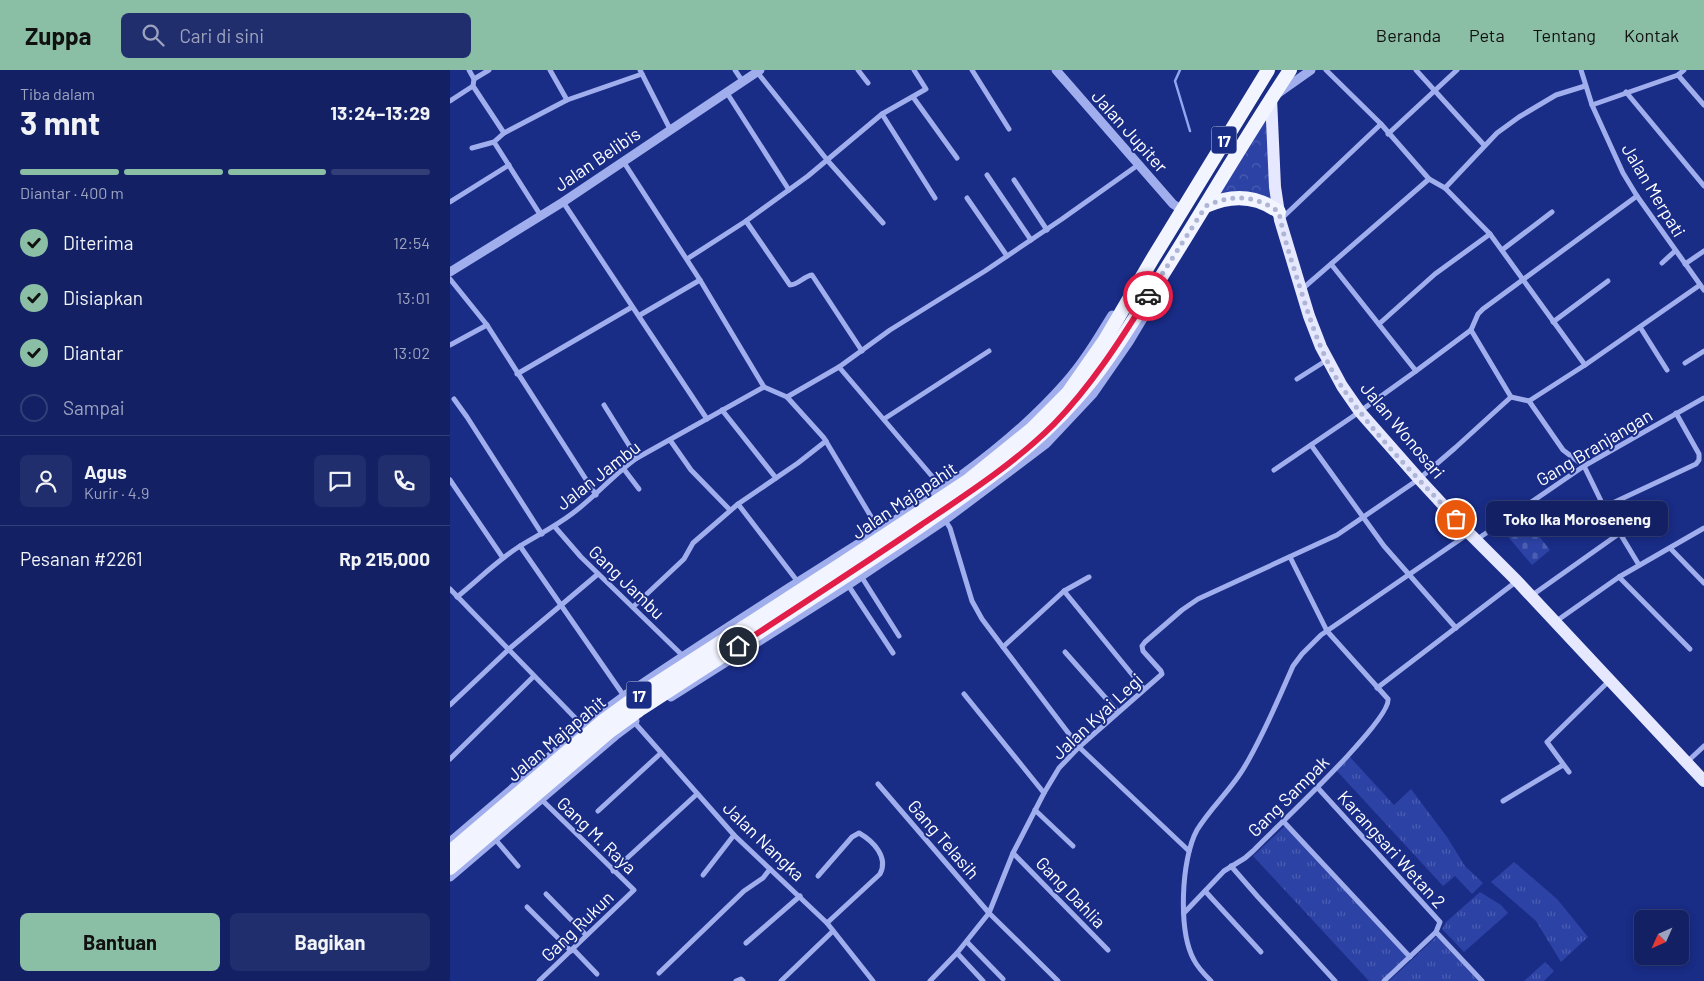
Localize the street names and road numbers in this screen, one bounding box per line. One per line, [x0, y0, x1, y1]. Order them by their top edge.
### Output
street label: Jalan Jupiter [1087, 85, 1173, 177]
street label: Jalan Belibis [550, 122, 644, 196]
road number: 17 [1212, 126, 1236, 154]
street label: Jalan Merpati [1617, 139, 1691, 241]
street label: Jalan Wonosari [1356, 377, 1450, 483]
street label: Gang Branjangan [1532, 404, 1656, 490]
street label: Jalan Jambu [552, 436, 644, 514]
street label: Jalan Majapahit [847, 457, 961, 543]
street label: Gang Jambu [584, 540, 670, 624]
street label: Jalan Kyai Legi [1047, 668, 1147, 764]
road number: 17 [626, 682, 652, 708]
street label: Jalan Majapahit [502, 690, 610, 786]
street label: Gang Sampak [1243, 751, 1333, 841]
street label: Karangsari Wetan 2 [1333, 786, 1451, 912]
street label: Gang M. Raya [553, 792, 641, 878]
street label: Gang Telasih [904, 795, 984, 883]
street label: Jalan Nangka [719, 797, 809, 885]
street label: Gang Dahlia [1032, 852, 1110, 932]
street label: Gang Rukun [536, 886, 618, 966]

